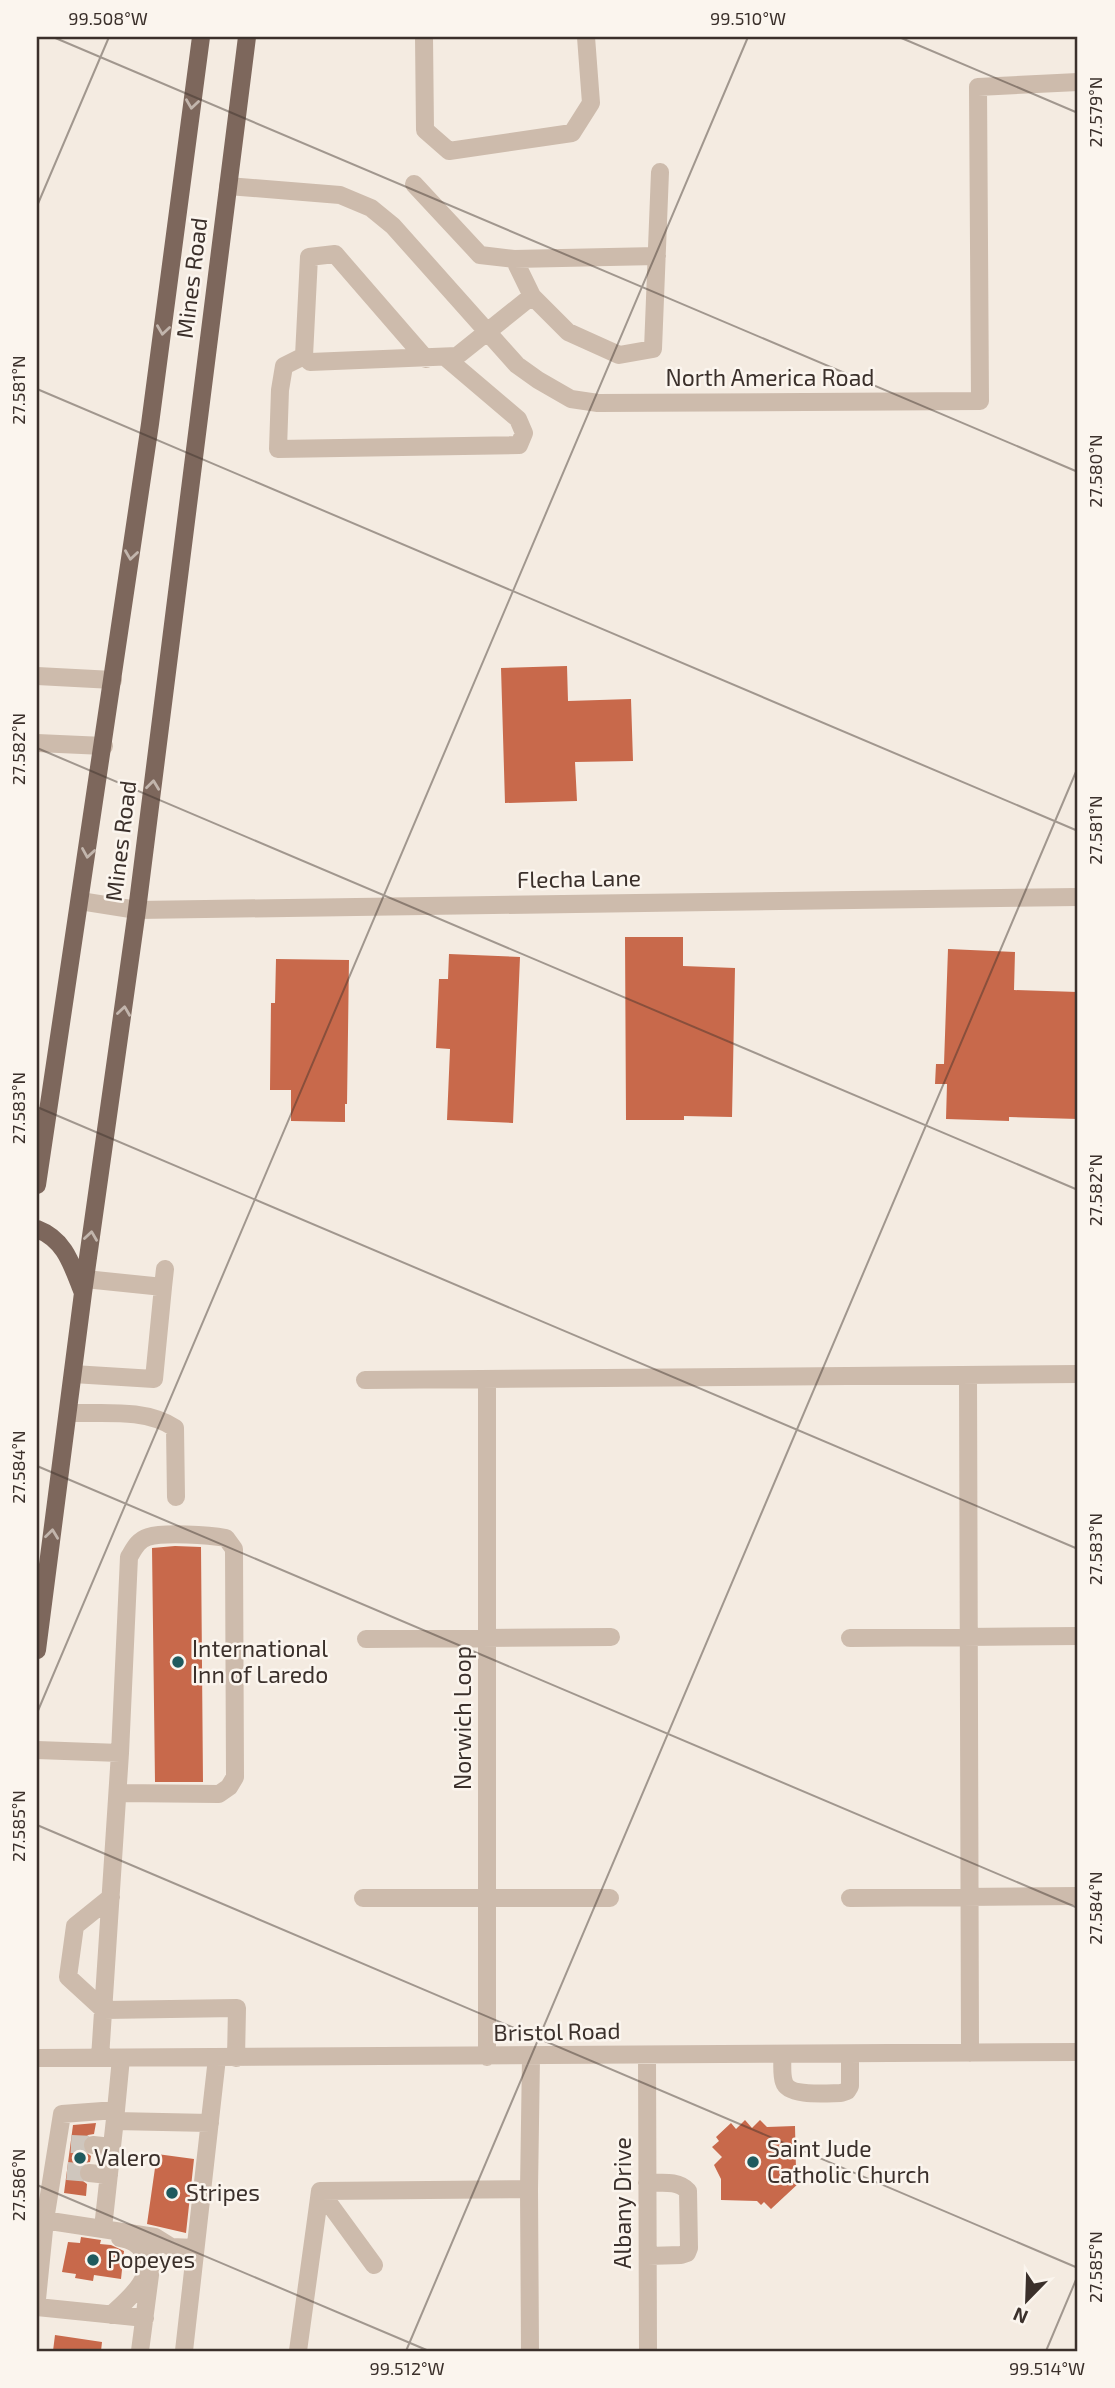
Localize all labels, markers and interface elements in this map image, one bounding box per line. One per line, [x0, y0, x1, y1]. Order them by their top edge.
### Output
text: 99.508°W [68, 7, 148, 29]
text: 99.510°W [710, 7, 786, 29]
text: 27.579°N [1084, 76, 1106, 148]
one-way arrow [185, 99, 200, 110]
street label: Mines Road [170, 216, 212, 340]
one-way arrow [155, 324, 170, 336]
text: 27.581°N [7, 355, 29, 425]
street label: North America Road [666, 363, 874, 391]
text: 27.580°N [1084, 434, 1106, 508]
one-way arrow [124, 549, 139, 561]
text: 27.582°N [7, 713, 29, 785]
street label: Mines Road [99, 779, 141, 903]
one-way arrow [146, 779, 161, 791]
text: 27.581°N [1084, 795, 1106, 865]
one-way arrow [80, 847, 95, 859]
street label: Flecha Lane [517, 863, 641, 893]
one-way arrow [116, 1005, 131, 1016]
text: 27.583°N [7, 1072, 29, 1144]
text: 27.582°N [1084, 1154, 1106, 1226]
one-way arrow [84, 1230, 99, 1242]
text: 27.584°N [7, 1430, 29, 1504]
text: 27.583°N [1084, 1513, 1106, 1585]
one-way arrow [44, 1528, 59, 1540]
place label: International Inn of Laredo [192, 1634, 328, 1688]
street label: Norwich Loop [448, 1646, 476, 1790]
marker: International Inn of Laredo [170, 1654, 186, 1670]
text: 27.585°N [7, 1790, 29, 1862]
text: 27.584°N [1084, 1871, 1106, 1945]
street label: Bristol Road [493, 2016, 621, 2046]
place label: Saint Jude Catholic Church [767, 2134, 930, 2188]
street label: Albany Drive [608, 2137, 636, 2269]
place label: Valero [94, 2143, 161, 2171]
text: 27.586°N [7, 2149, 29, 2221]
marker: Valero [72, 2150, 88, 2166]
marker: Saint Jude Catholic Church [745, 2154, 761, 2170]
place label: Stripes [186, 2178, 260, 2206]
marker: Stripes [164, 2185, 180, 2201]
text: 27.585°N [1084, 2231, 1106, 2303]
place label: Popeyes [107, 2245, 195, 2273]
marker: Popeyes [85, 2252, 101, 2268]
north arrow [992, 2266, 1062, 2336]
text: N [1009, 2303, 1031, 2329]
text: 99.512°W [369, 2357, 445, 2379]
text: 99.514°W [1009, 2357, 1085, 2379]

